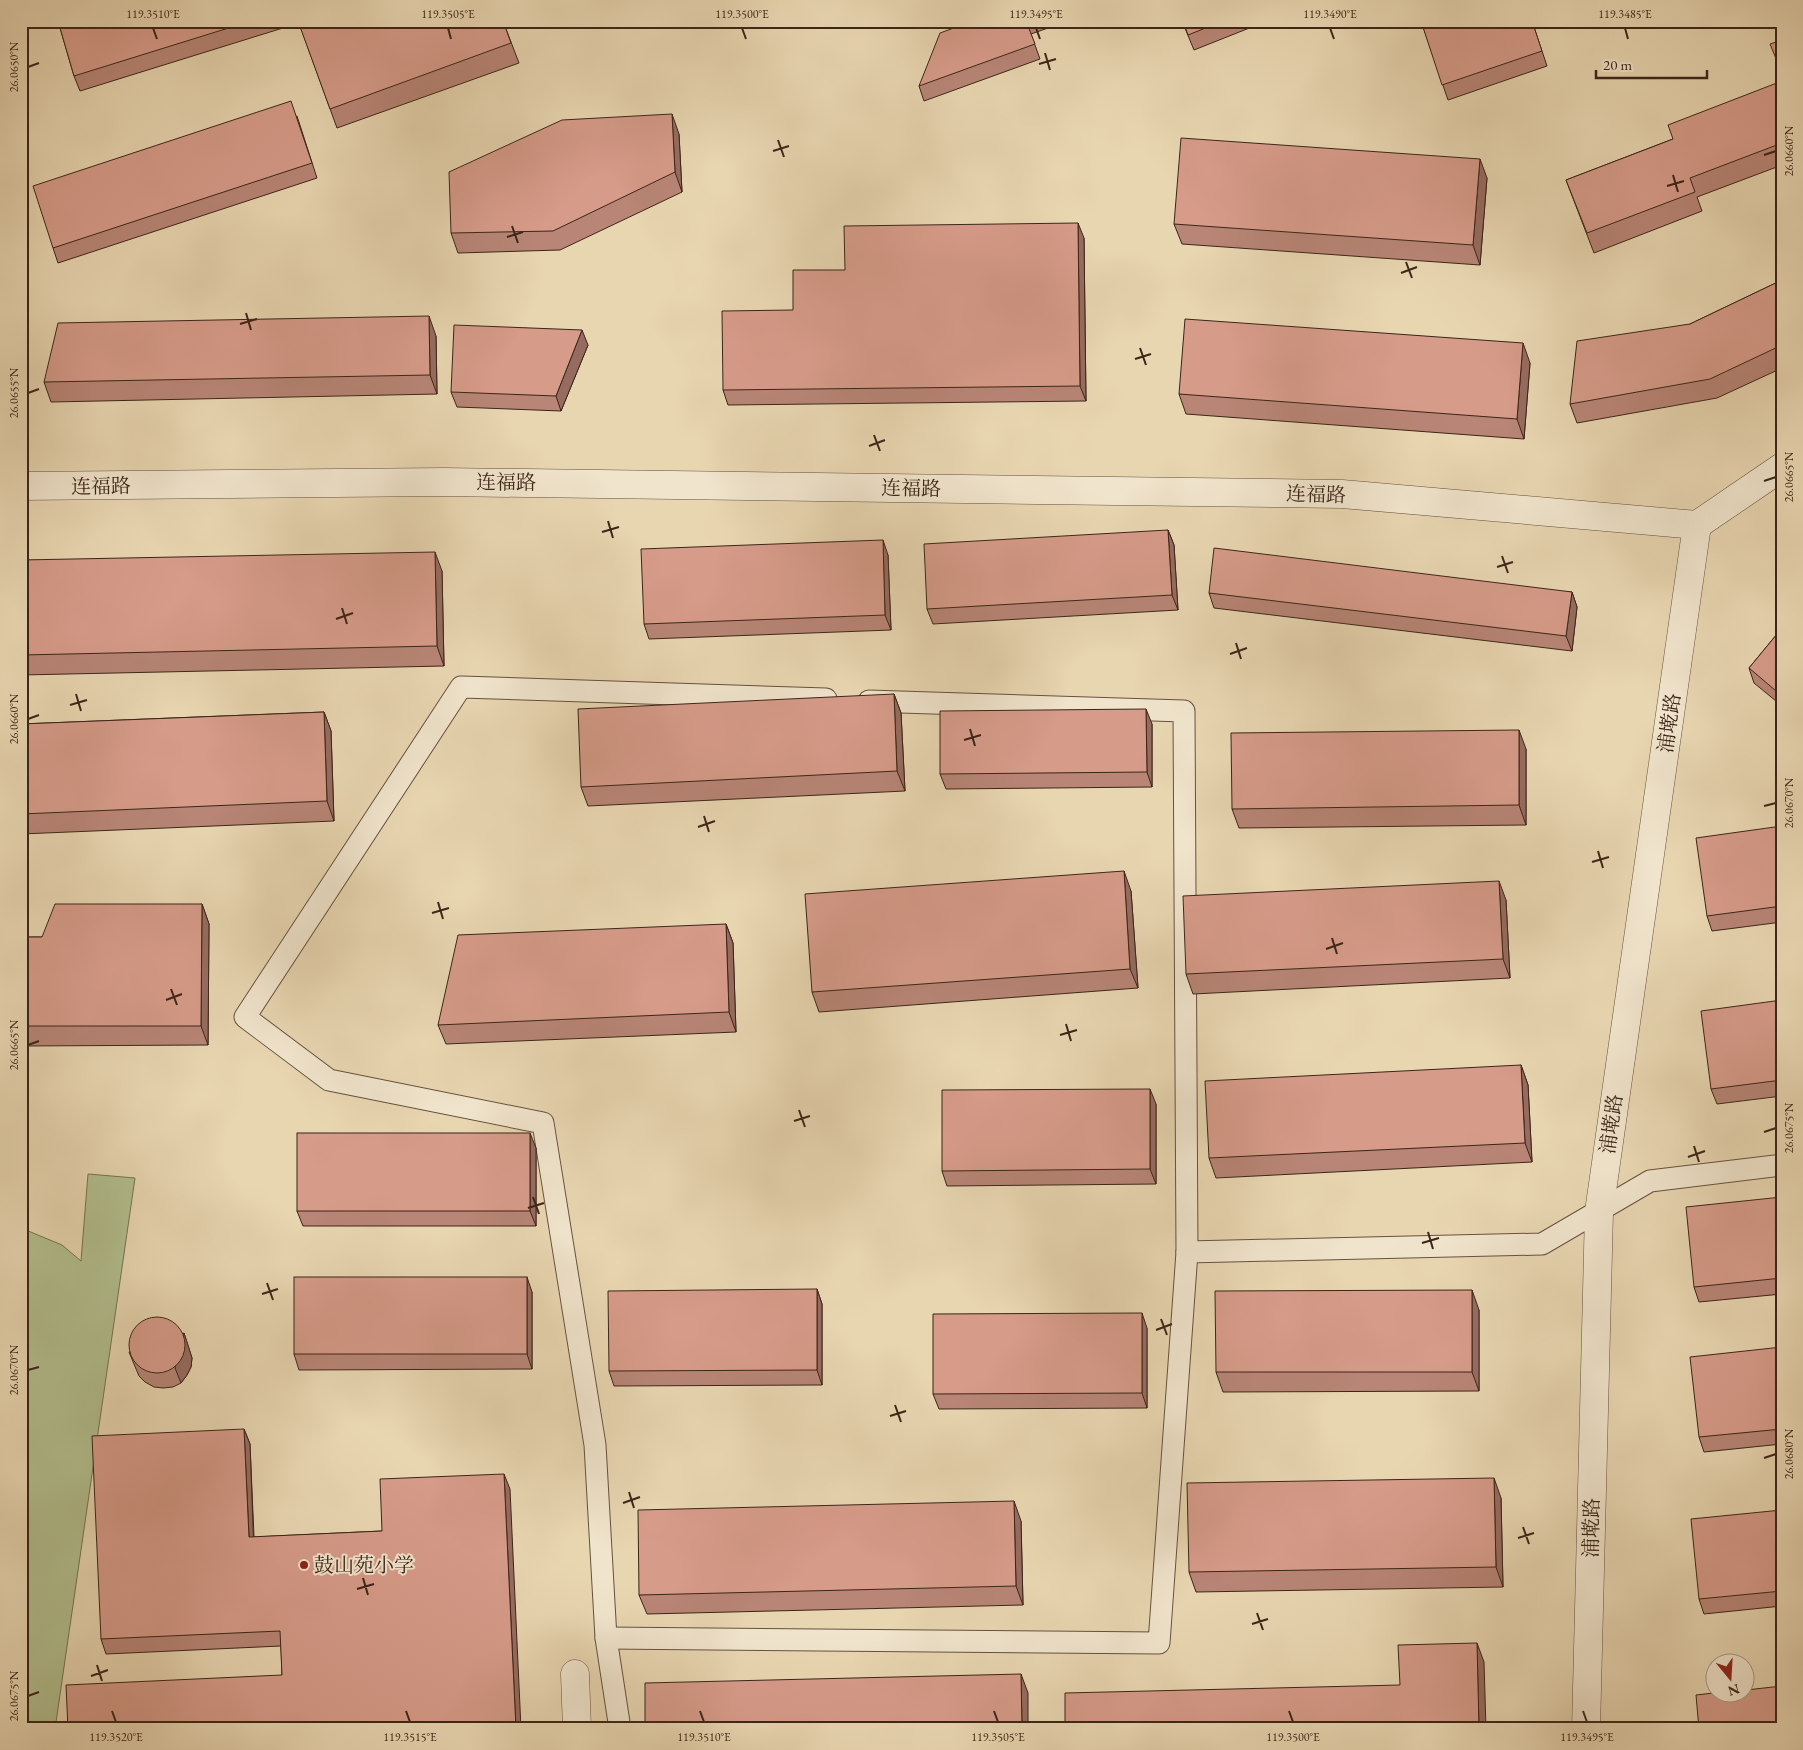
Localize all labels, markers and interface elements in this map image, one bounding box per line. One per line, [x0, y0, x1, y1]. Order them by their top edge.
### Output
text: 119.3510°E [126, 6, 180, 22]
text: 119.3505°E [421, 6, 475, 22]
text: 119.3500°E [715, 6, 769, 22]
text: 119.3495°E [1009, 6, 1063, 22]
text: 119.3490°E [1303, 6, 1357, 22]
text: 119.3485°E [1598, 6, 1652, 22]
text: 26.0650°N [6, 41, 22, 92]
scale bar [1596, 48, 1707, 80]
text: 20 m [1603, 55, 1632, 74]
text: 26.0660°N [1781, 125, 1797, 176]
text: 26.0655°N [6, 367, 22, 418]
text: 26.0665°N [1781, 451, 1797, 502]
street label: 连福路 [476, 469, 536, 495]
street label: 连福路 [71, 472, 131, 500]
street label: 连福路 [881, 474, 941, 502]
street label: 连福路 [1286, 480, 1346, 508]
street label: 浦墘路 [1652, 691, 1686, 755]
text: 26.0660°N [6, 693, 22, 744]
text: 26.0670°N [1781, 777, 1797, 828]
text: 26.0665°N [6, 1019, 22, 1070]
street label: 浦墘路 [1594, 1092, 1628, 1156]
text: 26.0675°N [1781, 1102, 1797, 1153]
text: 26.0670°N [6, 1344, 22, 1395]
text: 26.0680°N [1781, 1428, 1797, 1479]
street label: 浦墘路 [1577, 1498, 1605, 1558]
place label: 鼓山苑小学 [314, 1552, 414, 1578]
marker: 鼓山苑小学 [298, 1559, 310, 1571]
north arrow [1706, 1652, 1756, 1702]
text: 26.0675°N [6, 1670, 22, 1721]
text: N [1725, 1680, 1742, 1701]
text: 119.3520°E [89, 1729, 143, 1745]
text: 119.3515°E [383, 1729, 437, 1745]
text: 119.3510°E [677, 1729, 731, 1745]
text: 119.3505°E [971, 1729, 1025, 1745]
text: 119.3500°E [1266, 1729, 1320, 1745]
text: 119.3495°E [1560, 1729, 1614, 1745]

